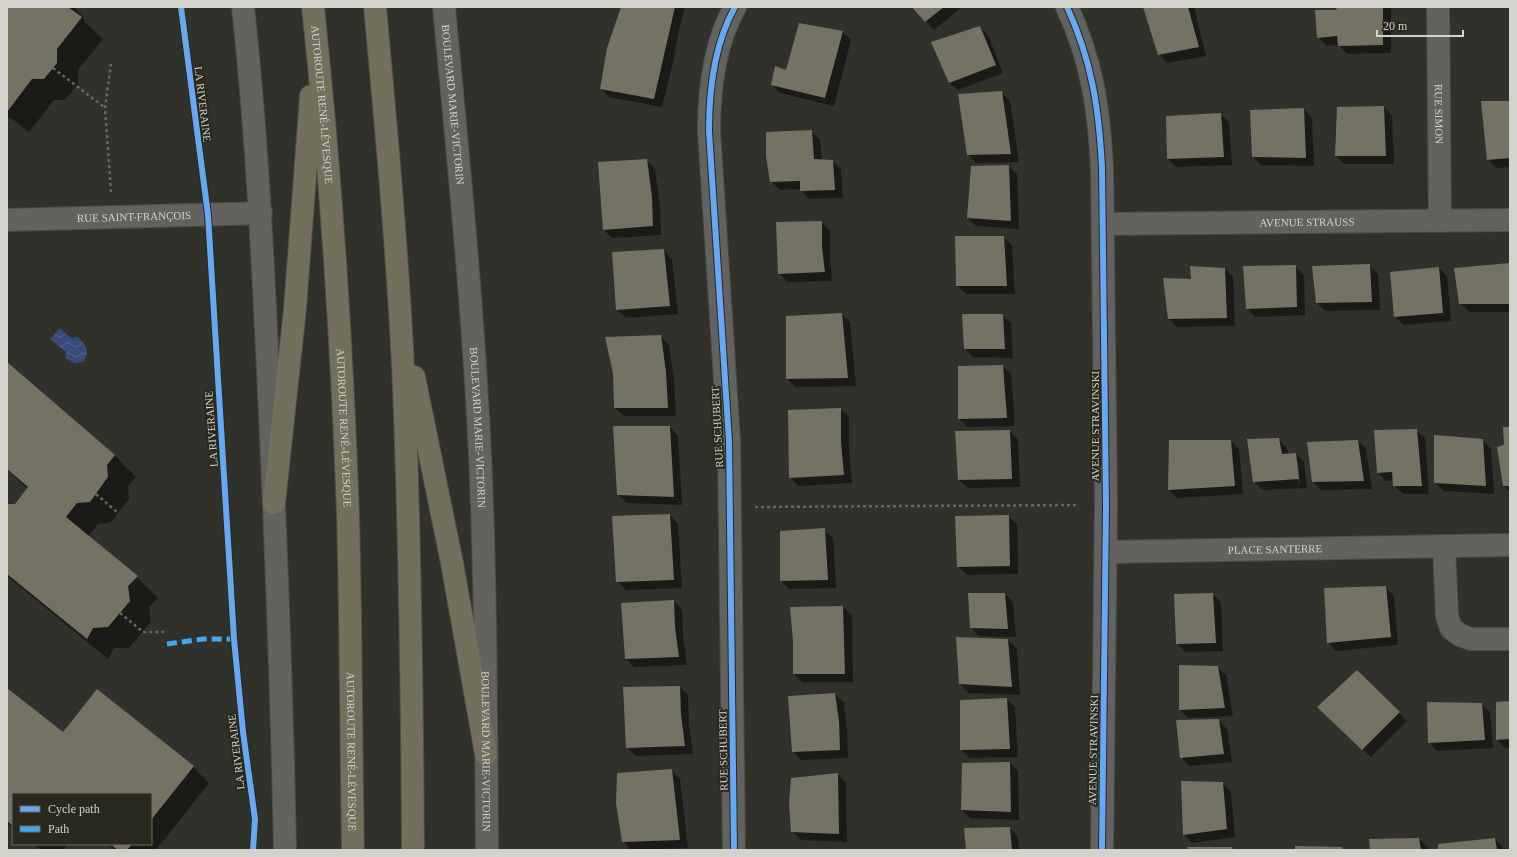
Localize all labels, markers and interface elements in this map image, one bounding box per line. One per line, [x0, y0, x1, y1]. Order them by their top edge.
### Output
scale bar [1377, 12, 1463, 38]
text: 20 m [1383, 19, 1408, 33]
street label: BOULEVARD MARIE-VICTORIN [440, 24, 467, 185]
street label: AUTOROUTE RENÉ-LÉVESQUE [309, 25, 335, 185]
street label: LA RIVERAINE [192, 66, 214, 143]
street label: RUE SIMON [1433, 84, 1445, 144]
street label: RUE SAINT-FRANÇOIS [77, 209, 191, 224]
street label: AVENUE STRAUSS [1259, 216, 1355, 228]
street label: BOULEVARD MARIE-VICTORIN [468, 347, 488, 508]
street label: AUTOROUTE RENÉ-LÉVESQUE [334, 348, 354, 508]
street label: AVENUE STRAVINSKI [1089, 370, 1101, 481]
street label: RUE SCHUBERT [709, 386, 725, 468]
street label: LA RIVERAINE [202, 390, 220, 467]
street label: PLACE SANTERRE [1228, 542, 1323, 556]
street label: BOULEVARD MARIE-VICTORIN [480, 671, 493, 832]
street label: AUTOROUTE RENÉ-LÉVESQUE [345, 672, 359, 832]
street label: AVENUE STRAVINSKI [1086, 694, 1100, 805]
street label: RUE SCHUBERT [716, 709, 730, 791]
street label: LA RIVERAINE [225, 713, 247, 790]
legend [12, 793, 152, 845]
text: Cycle path [48, 802, 100, 816]
text: Path [48, 822, 69, 836]

